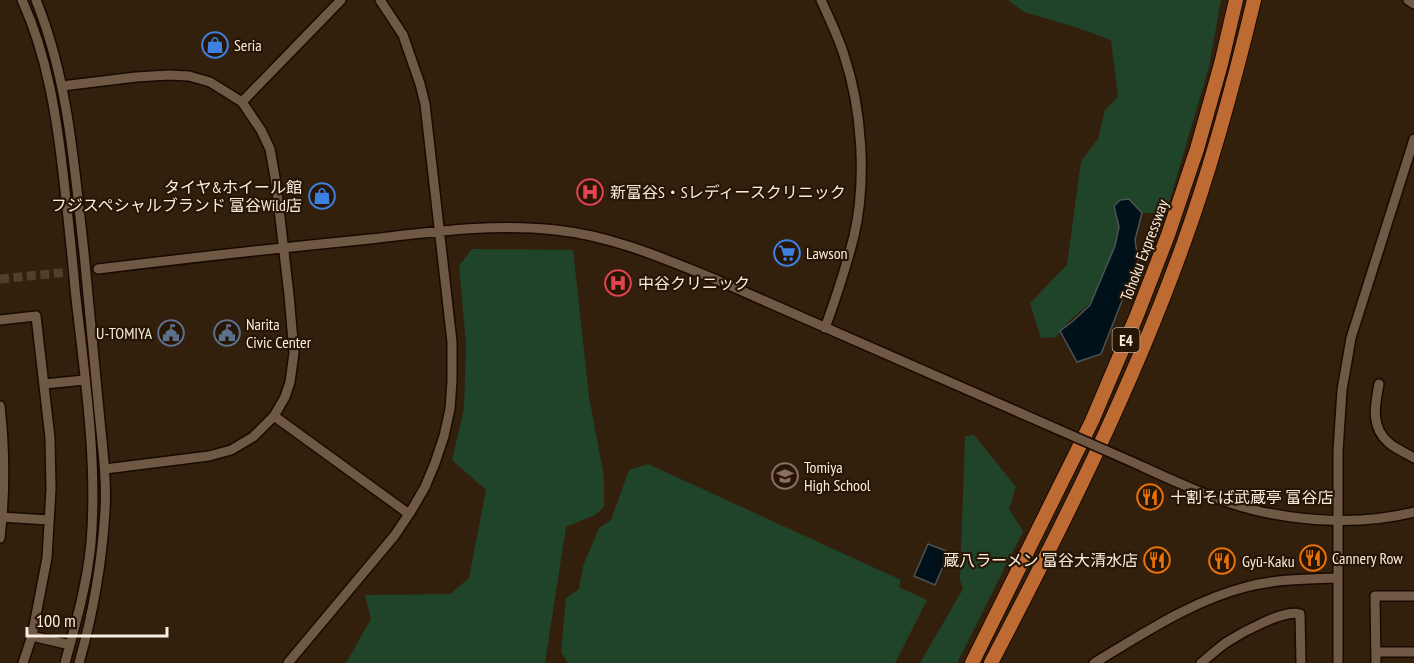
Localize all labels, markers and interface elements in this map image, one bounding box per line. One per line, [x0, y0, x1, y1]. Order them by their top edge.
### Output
shop icon: Seria [200, 30, 230, 60]
place label: Seria [234, 35, 262, 55]
place label: タイヤ&ホイール館 フジスペシャルブランド 富谷Wild店 [51, 177, 302, 215]
hospital icon: 新富谷S・Sレディースクリニック [575, 177, 605, 207]
shop icon: タイヤ&ホイール館 フジスペシャルブランド 富谷Wild店 [307, 181, 337, 211]
place label: 新富谷S・Sレディースクリニック [610, 182, 846, 202]
street label: Tohoku Expressway [1115, 196, 1173, 304]
supermarket icon: Lawson [772, 238, 802, 268]
place label: Lawson [806, 243, 848, 263]
hospital icon: 中谷クリニック [603, 268, 633, 298]
place label: 中谷クリニック [638, 273, 750, 293]
place label: Narita Civic Center [246, 314, 312, 352]
public building icon: U-TOMIYA [156, 318, 186, 348]
public building icon: Narita Civic Center [212, 318, 242, 348]
place label: U-TOMIYA [96, 323, 152, 343]
road number: E4 [1112, 328, 1140, 352]
place label: Tomiya High School [804, 457, 871, 495]
school or university icon: Tomiya High School [770, 461, 800, 491]
restaurant icon: 十割そば武蔵亭 富谷店 [1135, 482, 1165, 512]
place label: 十割そば武蔵亭 富谷店 [1170, 487, 1333, 507]
restaurant icon: Cannery Row [1298, 543, 1328, 573]
restaurant icon: 蔵八ラーメン 富谷大清水店 [1142, 545, 1172, 575]
restaurant icon: Gyū-Kaku [1207, 546, 1237, 576]
place label: Cannery Row [1332, 548, 1403, 568]
place label: 蔵八ラーメン 富谷大清水店 [943, 550, 1138, 570]
place label: Gyū-Kaku [1242, 551, 1295, 571]
scale bar [27, 600, 166, 638]
text: 100 m [36, 609, 76, 632]

